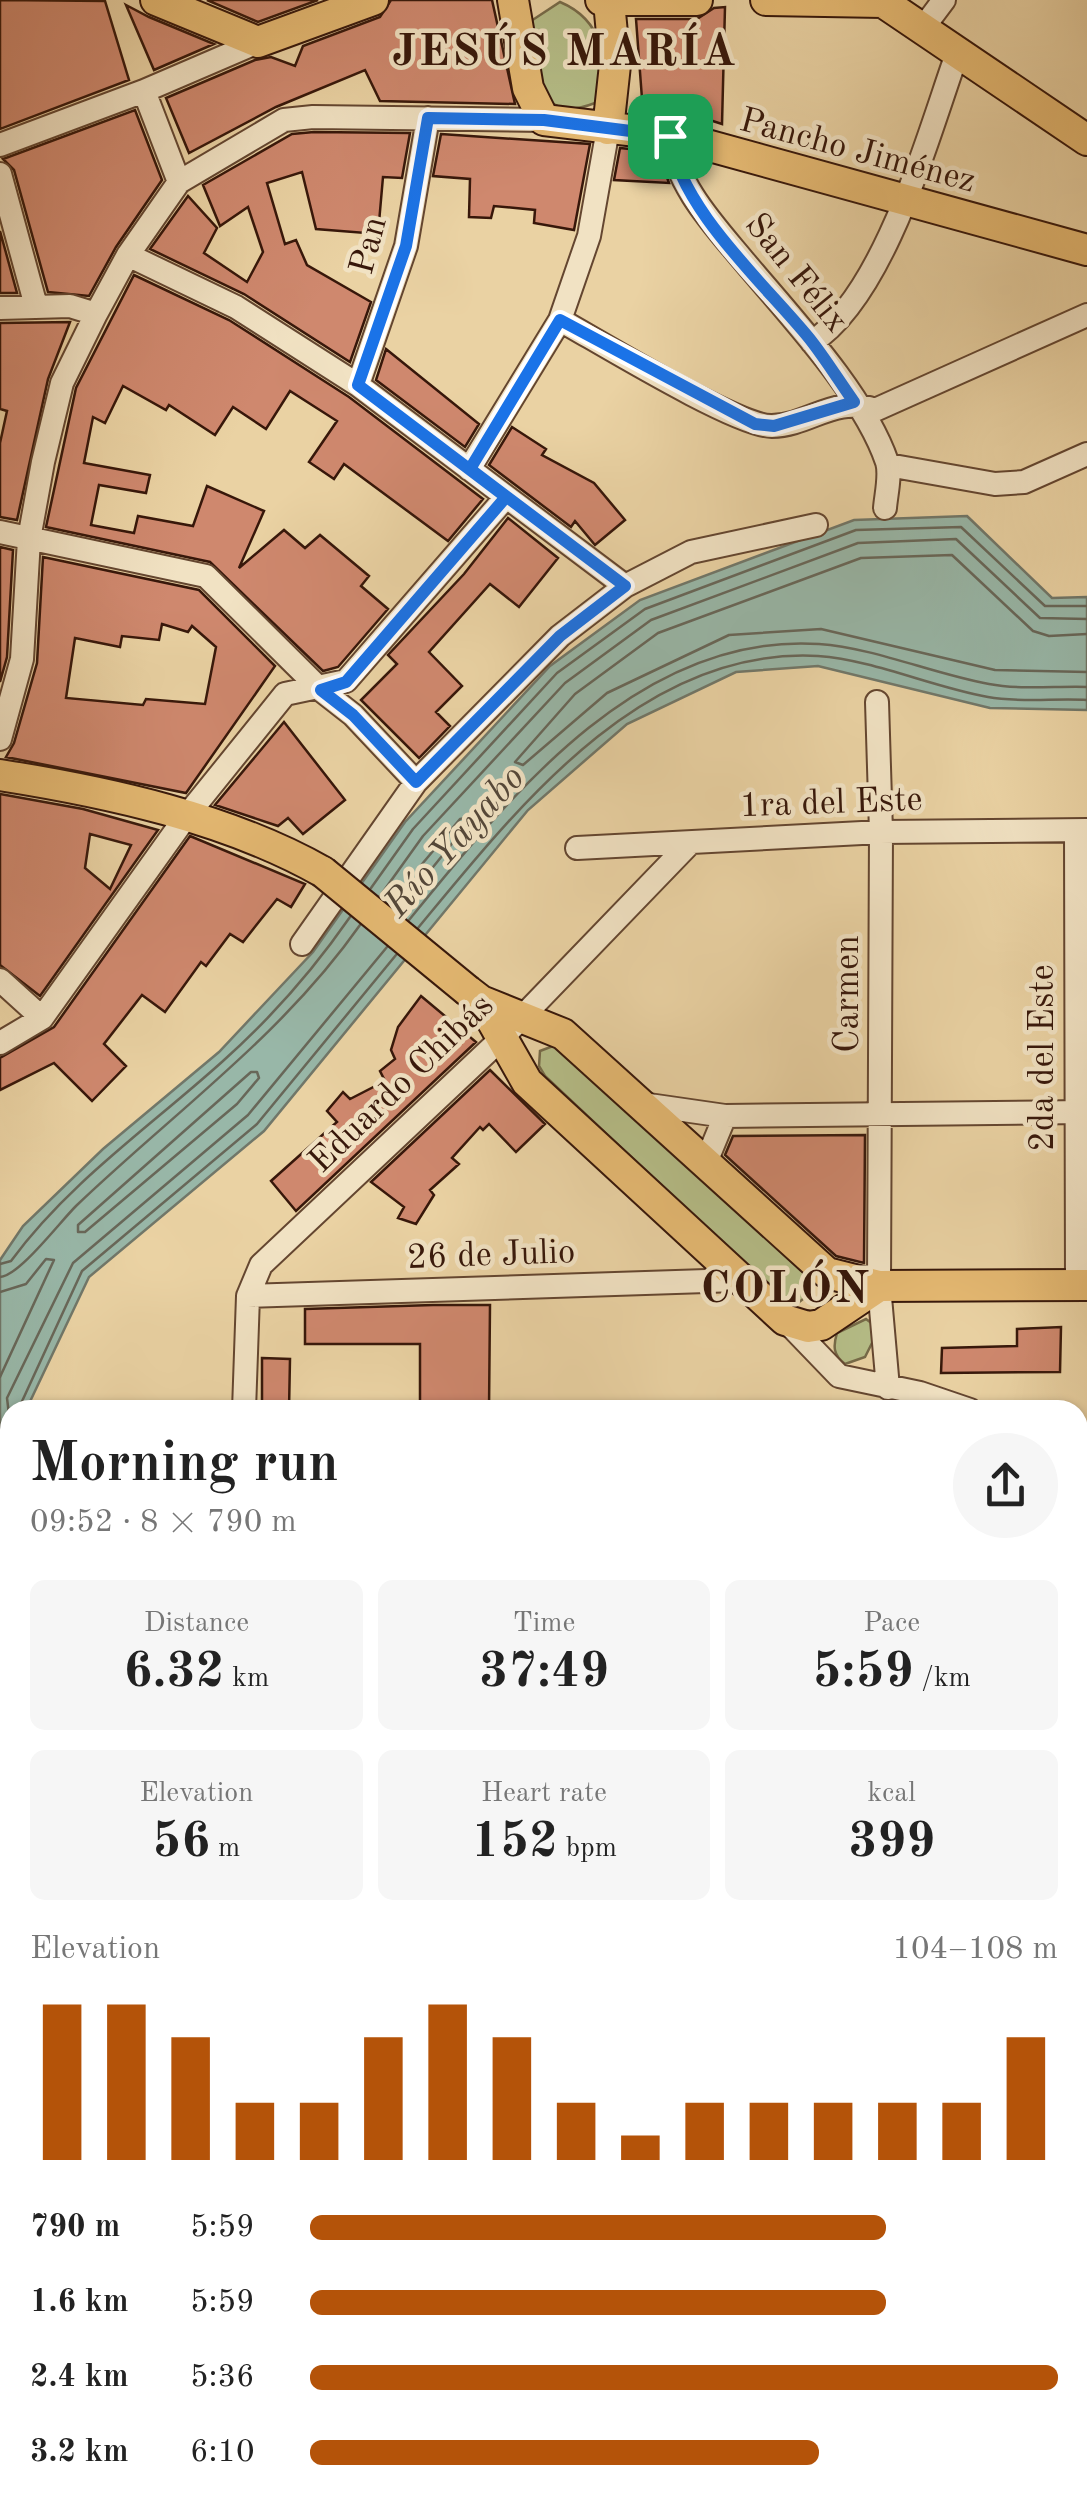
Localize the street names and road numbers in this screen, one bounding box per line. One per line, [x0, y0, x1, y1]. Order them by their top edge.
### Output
street label: Pancho Jiménez [736, 103, 979, 200]
street label: San Félix [738, 207, 854, 340]
street label: Pan [345, 213, 394, 278]
street label: 1ra del Este [739, 783, 923, 824]
street label: Carmen [831, 935, 866, 1053]
street label: 2da del Este [1026, 965, 1061, 1151]
street label: Eduardo Chibás [303, 988, 500, 1180]
street label: 26 de Julio [406, 1235, 576, 1276]

